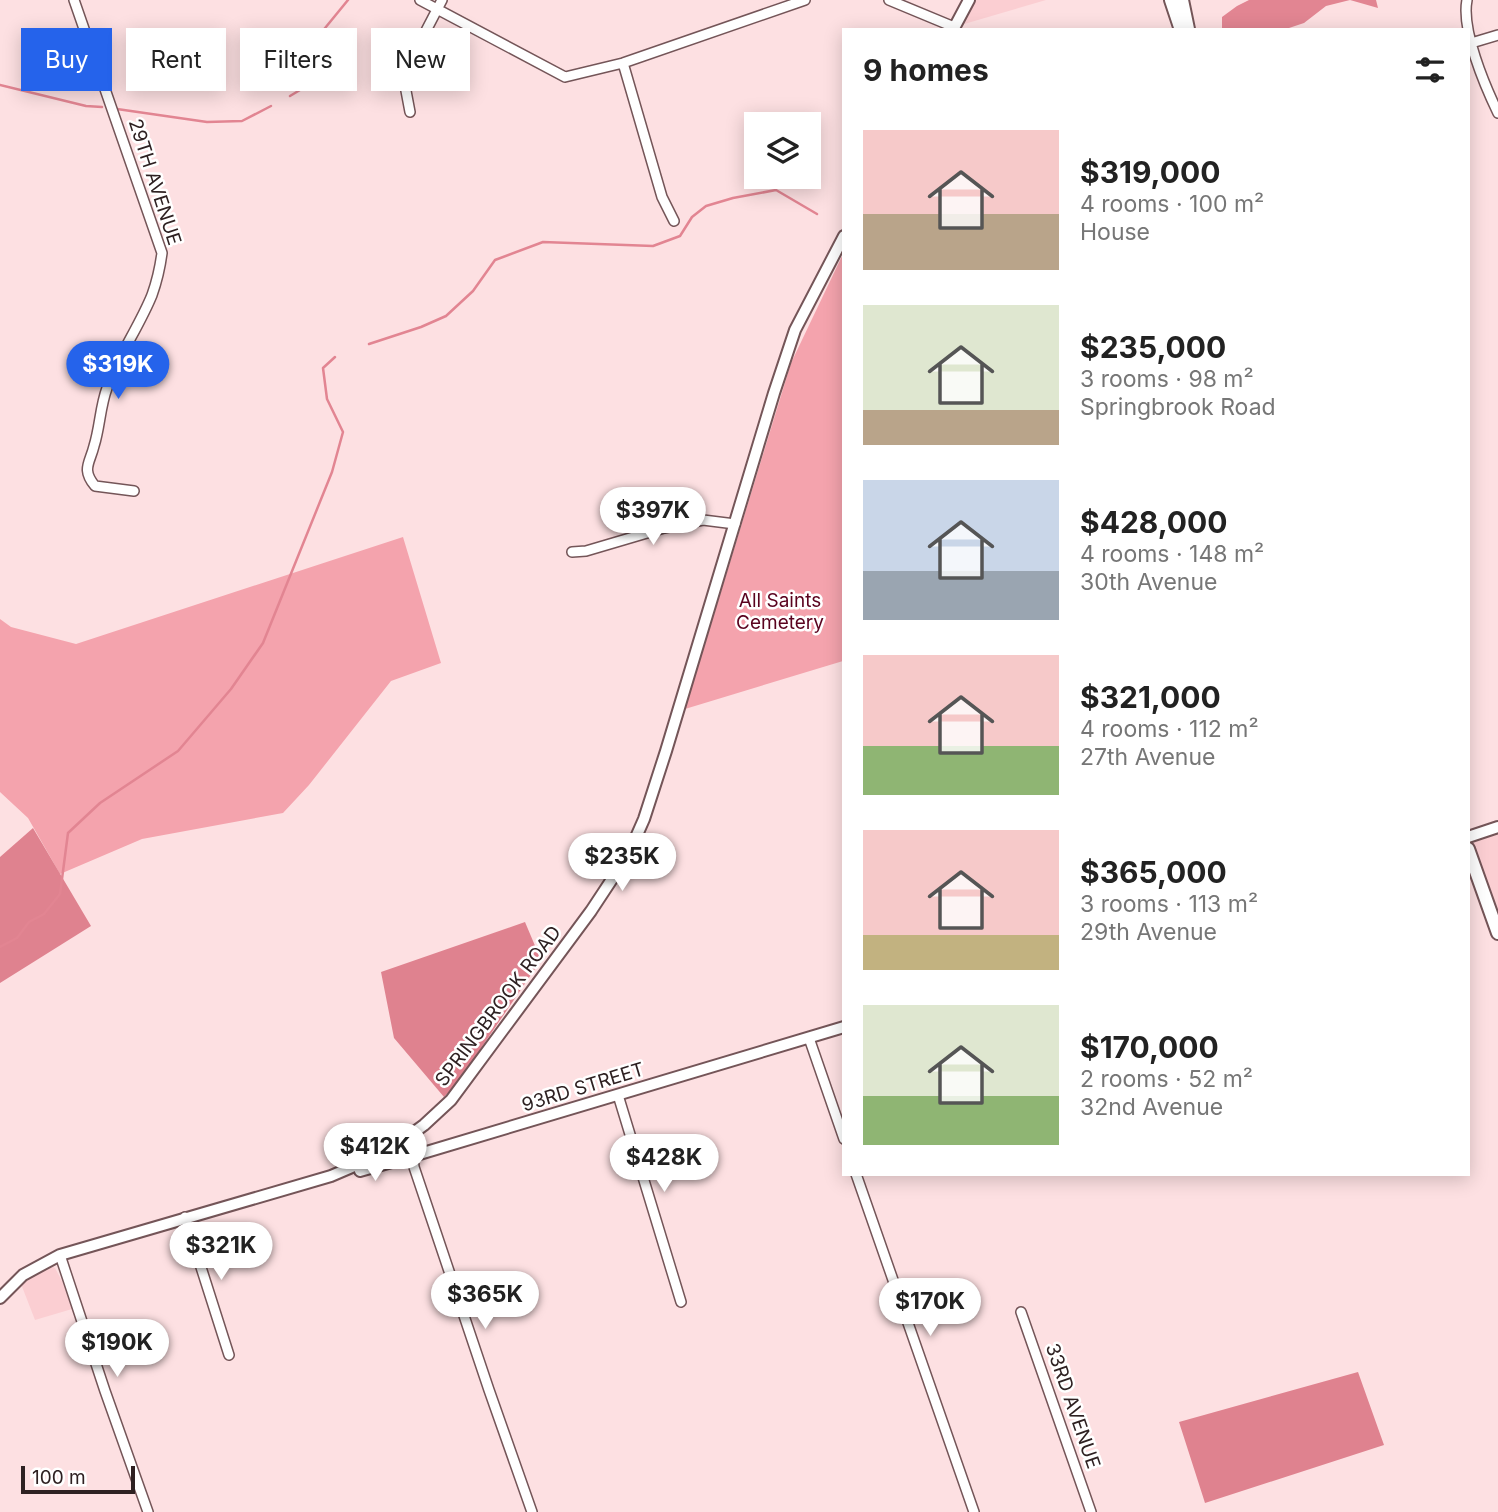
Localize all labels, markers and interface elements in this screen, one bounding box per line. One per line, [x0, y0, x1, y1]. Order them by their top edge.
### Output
chip: Buy [21, 28, 112, 91]
chip: Rent [126, 28, 226, 91]
chip: Filters [240, 28, 357, 91]
chip: New [371, 28, 470, 91]
icon: filters [1411, 51, 1449, 89]
text: 9 homes [863, 52, 989, 88]
map controls [744, 112, 821, 189]
button: layers [744, 112, 821, 189]
street label: 29TH AVENUE [124, 116, 186, 248]
text: $319,000 [1080, 154, 1220, 190]
icon: home [919, 158, 1003, 242]
text: 4 rooms · 100 m² [1080, 190, 1264, 218]
text: House [1080, 218, 1150, 246]
text: $235,000 [1080, 329, 1226, 365]
icon: home [919, 333, 1003, 417]
pin: $319K [69, 342, 167, 401]
text: $319K [82, 350, 154, 378]
text: 3 rooms · 98 m² [1080, 365, 1254, 393]
text: Springbrook Road [1080, 393, 1276, 421]
pin: $397K [604, 488, 702, 547]
text: $397K [616, 496, 690, 524]
text: $428,000 [1080, 504, 1228, 540]
icon: home [919, 508, 1003, 592]
text: 4 rooms · 148 m² [1080, 540, 1264, 568]
text: 30th Avenue [1080, 568, 1217, 596]
park label: All Saints Cemetery [736, 589, 824, 634]
text: $321,000 [1080, 679, 1221, 715]
icon: home [919, 683, 1003, 767]
text: 4 rooms · 112 m² [1080, 715, 1259, 743]
text: 27th Avenue [1080, 743, 1215, 771]
pin: $235K [573, 834, 671, 893]
text: $235K [584, 842, 660, 870]
text: $365,000 [1080, 854, 1227, 890]
icon: home [919, 858, 1003, 942]
text: 3 rooms · 113 m² [1080, 890, 1258, 918]
text: 29th Avenue [1080, 918, 1217, 946]
street label: SPRINGBROOK ROAD [430, 921, 566, 1091]
text: $170,000 [1080, 1029, 1219, 1065]
icon: home [919, 1033, 1003, 1117]
street label: 93RD STREET [519, 1057, 647, 1117]
text: 2 rooms · 52 m² [1080, 1065, 1253, 1093]
text: 32nd Avenue [1080, 1093, 1223, 1121]
pin: $412K [326, 1124, 424, 1183]
text: $412K [340, 1132, 410, 1160]
pin: $428K [615, 1134, 713, 1194]
text: $428K [626, 1143, 702, 1171]
pin: $321K [172, 1222, 270, 1282]
text: $321K [186, 1231, 256, 1259]
pin: $365K [436, 1272, 534, 1331]
pin: $170K [881, 1278, 979, 1338]
text: $365K [447, 1280, 523, 1308]
text: $170K [895, 1287, 965, 1315]
pin: $190K [68, 1320, 166, 1379]
text: $190K [81, 1328, 153, 1356]
street label: 33RD AVENUE [1041, 1340, 1105, 1472]
scale bar [21, 1463, 135, 1495]
text: 100 m [32, 1466, 86, 1489]

